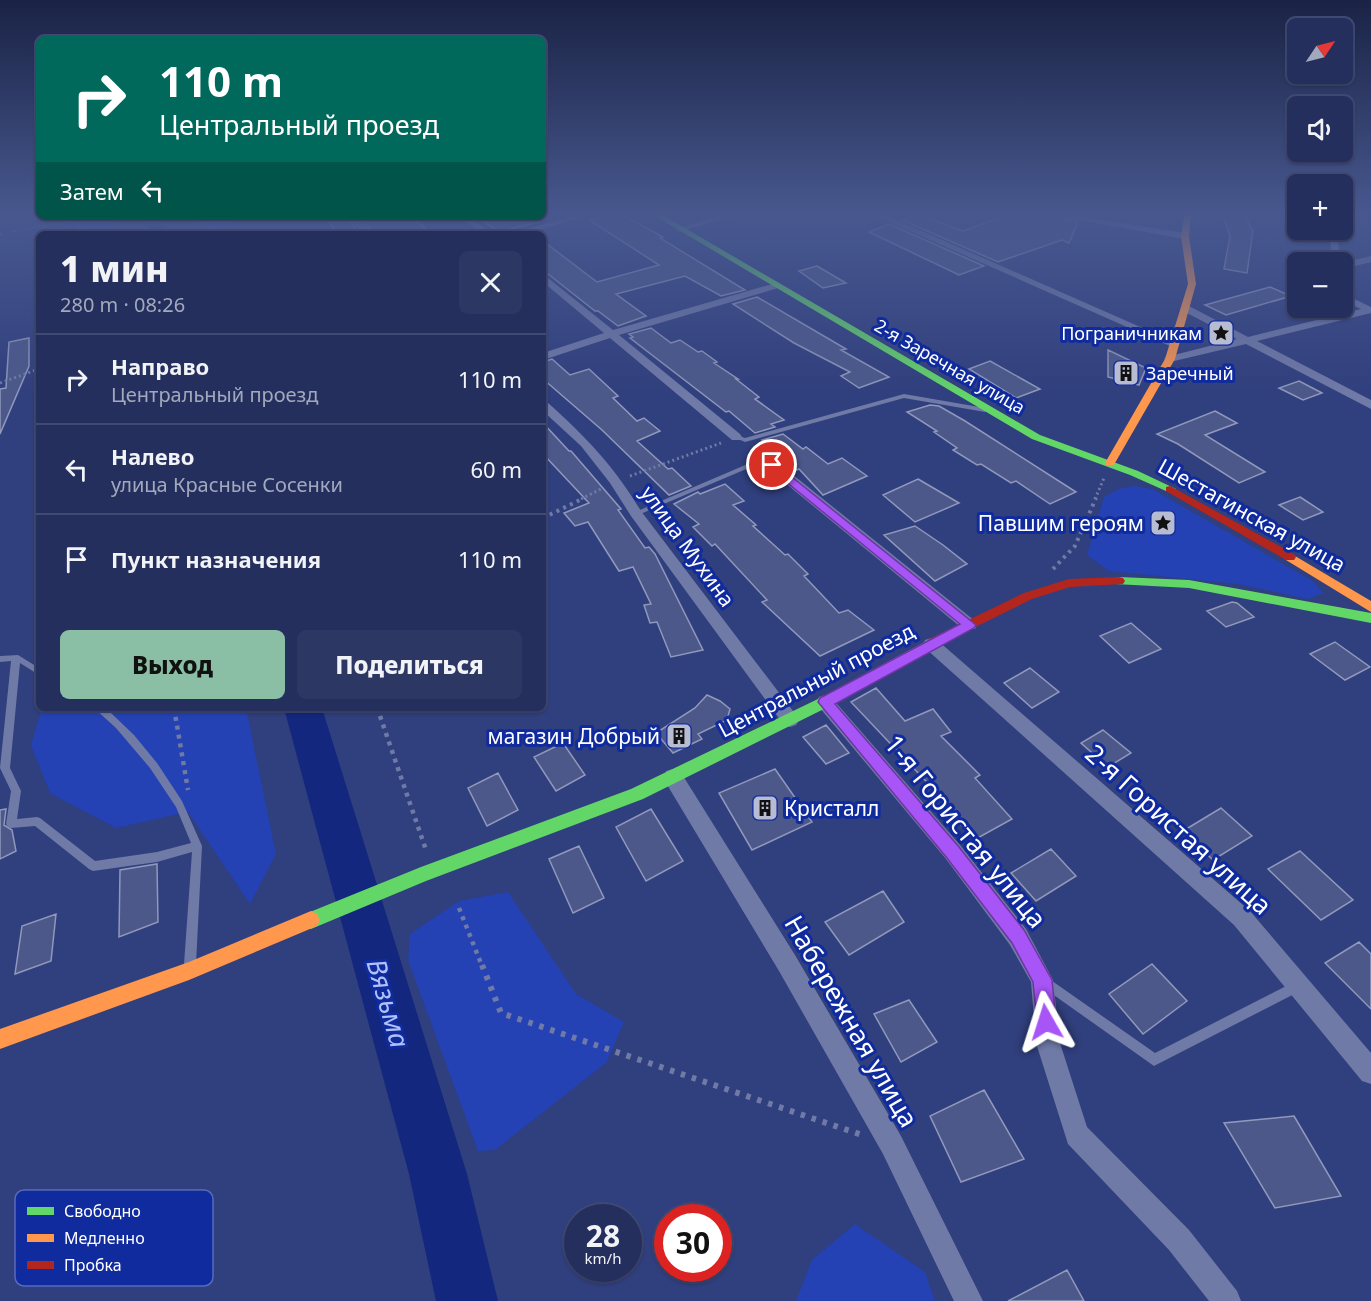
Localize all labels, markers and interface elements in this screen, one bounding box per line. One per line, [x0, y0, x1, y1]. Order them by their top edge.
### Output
north arrow [1287, 18, 1353, 84]
map controls [1287, 18, 1353, 318]
text: 110 m [159, 52, 283, 109]
icon: right [60, 60, 138, 138]
button: sound [1287, 96, 1353, 162]
text: Центральный проезд [159, 106, 439, 143]
icon: left [136, 174, 169, 207]
button: + [1287, 174, 1353, 240]
text: Затем [60, 176, 124, 206]
text: 1 мин [60, 244, 169, 293]
button: close [459, 251, 522, 314]
button: − [1287, 252, 1353, 318]
text: 280 m · 08:26 [60, 291, 185, 318]
street label: 2-я Заречная улица [870, 313, 1030, 419]
place icon: Пограничникам [1206, 318, 1236, 348]
place label: Пограничникам [1061, 321, 1202, 345]
text: Направо [111, 351, 209, 381]
building icon: Заречный [1111, 358, 1141, 388]
place label: Заречный [1146, 361, 1234, 385]
icon: right [60, 363, 93, 396]
text: 110 m [458, 364, 522, 394]
text: Центральный проезд [111, 381, 318, 408]
pin [746, 439, 797, 490]
text: Налево [111, 441, 194, 471]
icon: arrive [755, 448, 788, 481]
street label: Шестагинская улица [1153, 452, 1351, 578]
icon: left [60, 453, 93, 486]
text: 60 m [471, 454, 522, 484]
text: улица Красные Сосенки [111, 471, 343, 498]
street label: улица Мухина [635, 480, 741, 612]
place icon: Павшим героям [1148, 508, 1178, 538]
place label: Павшим героям [978, 509, 1144, 537]
icon: arrive [60, 543, 93, 576]
text: Пункт назначения [111, 544, 321, 574]
text: 110 m [458, 544, 522, 574]
street label: Центральный проезд [713, 616, 919, 744]
button: Выход [60, 630, 285, 699]
button: Поделиться [297, 630, 522, 699]
building icon: магазин Добрый [664, 721, 694, 751]
place label: магазин Добрый [488, 722, 660, 750]
street label: 1-я Гористая улица [877, 727, 1055, 935]
street label: 2-я Гористая улица [1078, 736, 1280, 922]
building icon: Кристалл [750, 793, 780, 823]
place label: Кристалл [784, 794, 879, 822]
street label: Набережная улица [777, 909, 927, 1133]
water label: Вязьма [359, 954, 419, 1052]
position arrow [1014, 990, 1078, 1054]
legend [15, 1190, 213, 1286]
text: Свободно [64, 1200, 141, 1222]
speed limit sign: 30 [654, 1204, 732, 1282]
text: 28 [586, 1215, 620, 1256]
text: Медленно [64, 1227, 145, 1249]
text: km/h [585, 1248, 621, 1268]
text: Пробка [64, 1254, 122, 1276]

